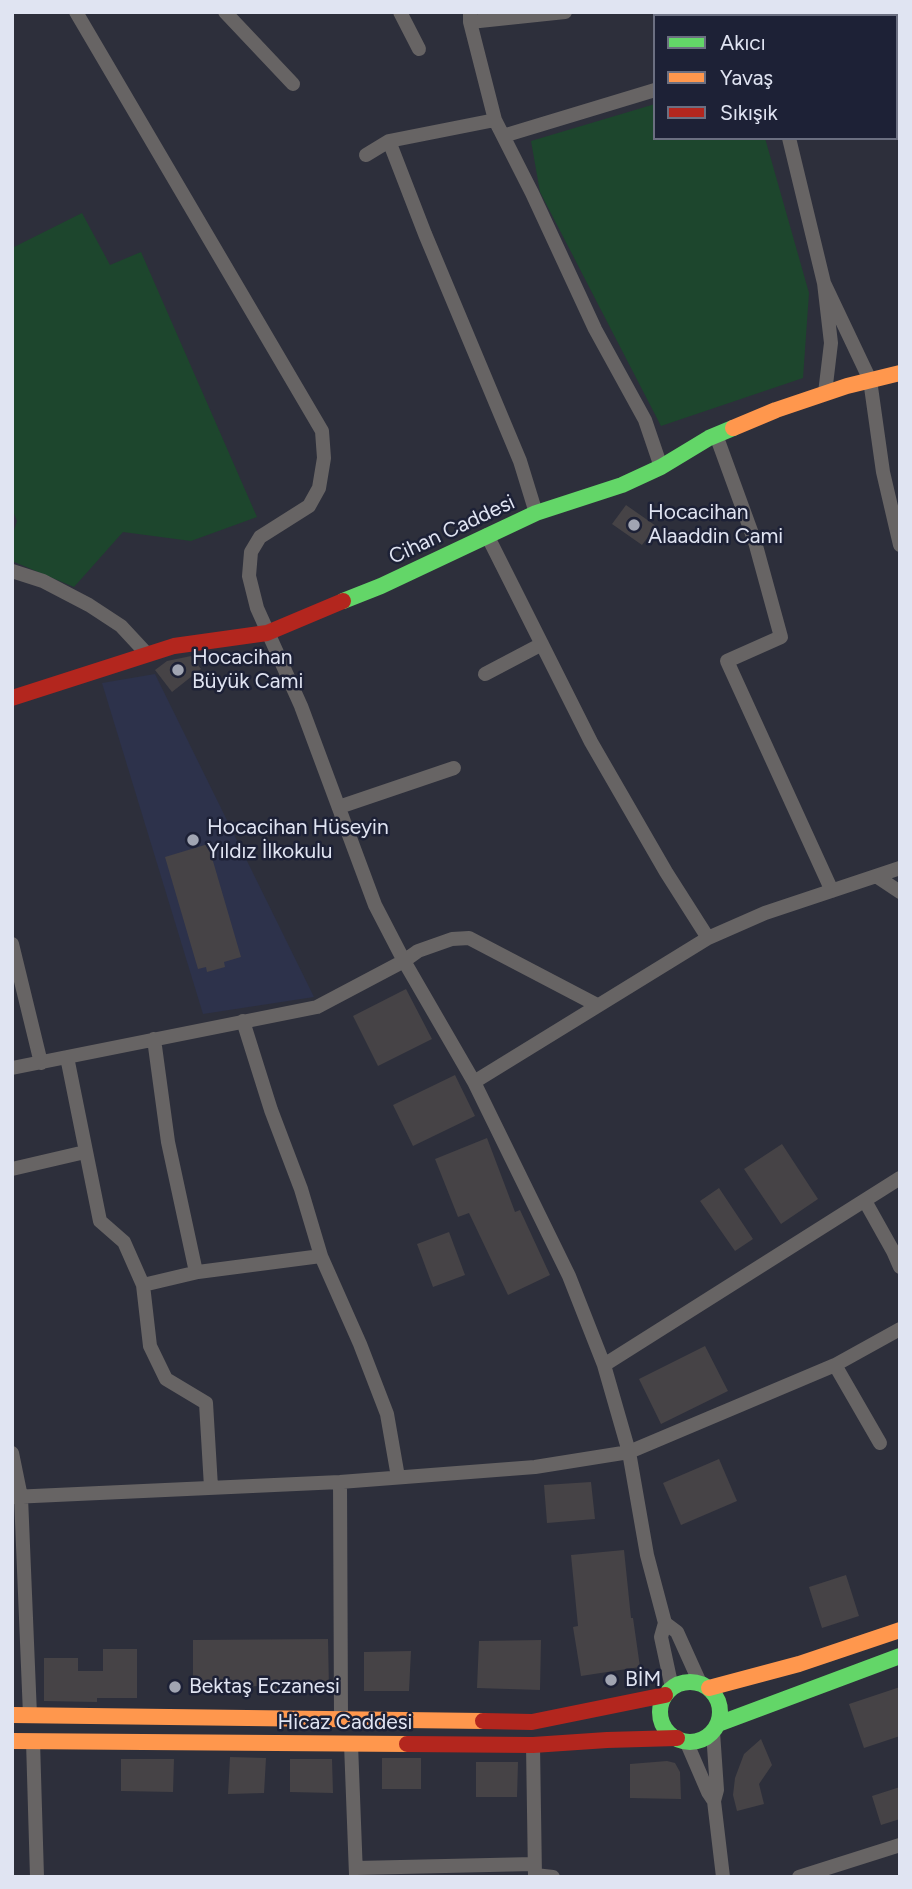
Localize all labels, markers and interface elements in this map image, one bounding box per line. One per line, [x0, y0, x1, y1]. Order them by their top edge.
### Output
legend [653, 14, 898, 140]
text: Akıcı [720, 30, 766, 55]
text: Yavaş [720, 65, 773, 90]
text: Sıkışık [720, 100, 778, 125]
street label: Cihan Caddesi [385, 490, 519, 570]
place label: Hocacihan Alaaddin Cami [648, 500, 783, 550]
marker: Hocacihan Alaaddin Cami [626, 517, 642, 533]
place label: Hocacihan Büyük Cami [192, 645, 303, 695]
marker: Hocacihan Büyük Cami [170, 662, 186, 678]
place label: Hocacihan Hüseyin Yıldız İlkokulu [207, 815, 389, 865]
marker: Hocacihan Hüseyin Yıldız İlkokulu [185, 832, 201, 848]
place label: BİM [625, 1667, 661, 1693]
marker: BİM [603, 1672, 619, 1688]
place label: Bektaş Eczanesi [189, 1674, 340, 1700]
marker: Bektaş Eczanesi [167, 1679, 183, 1695]
street label: Hicaz Caddesi [278, 1710, 412, 1736]

